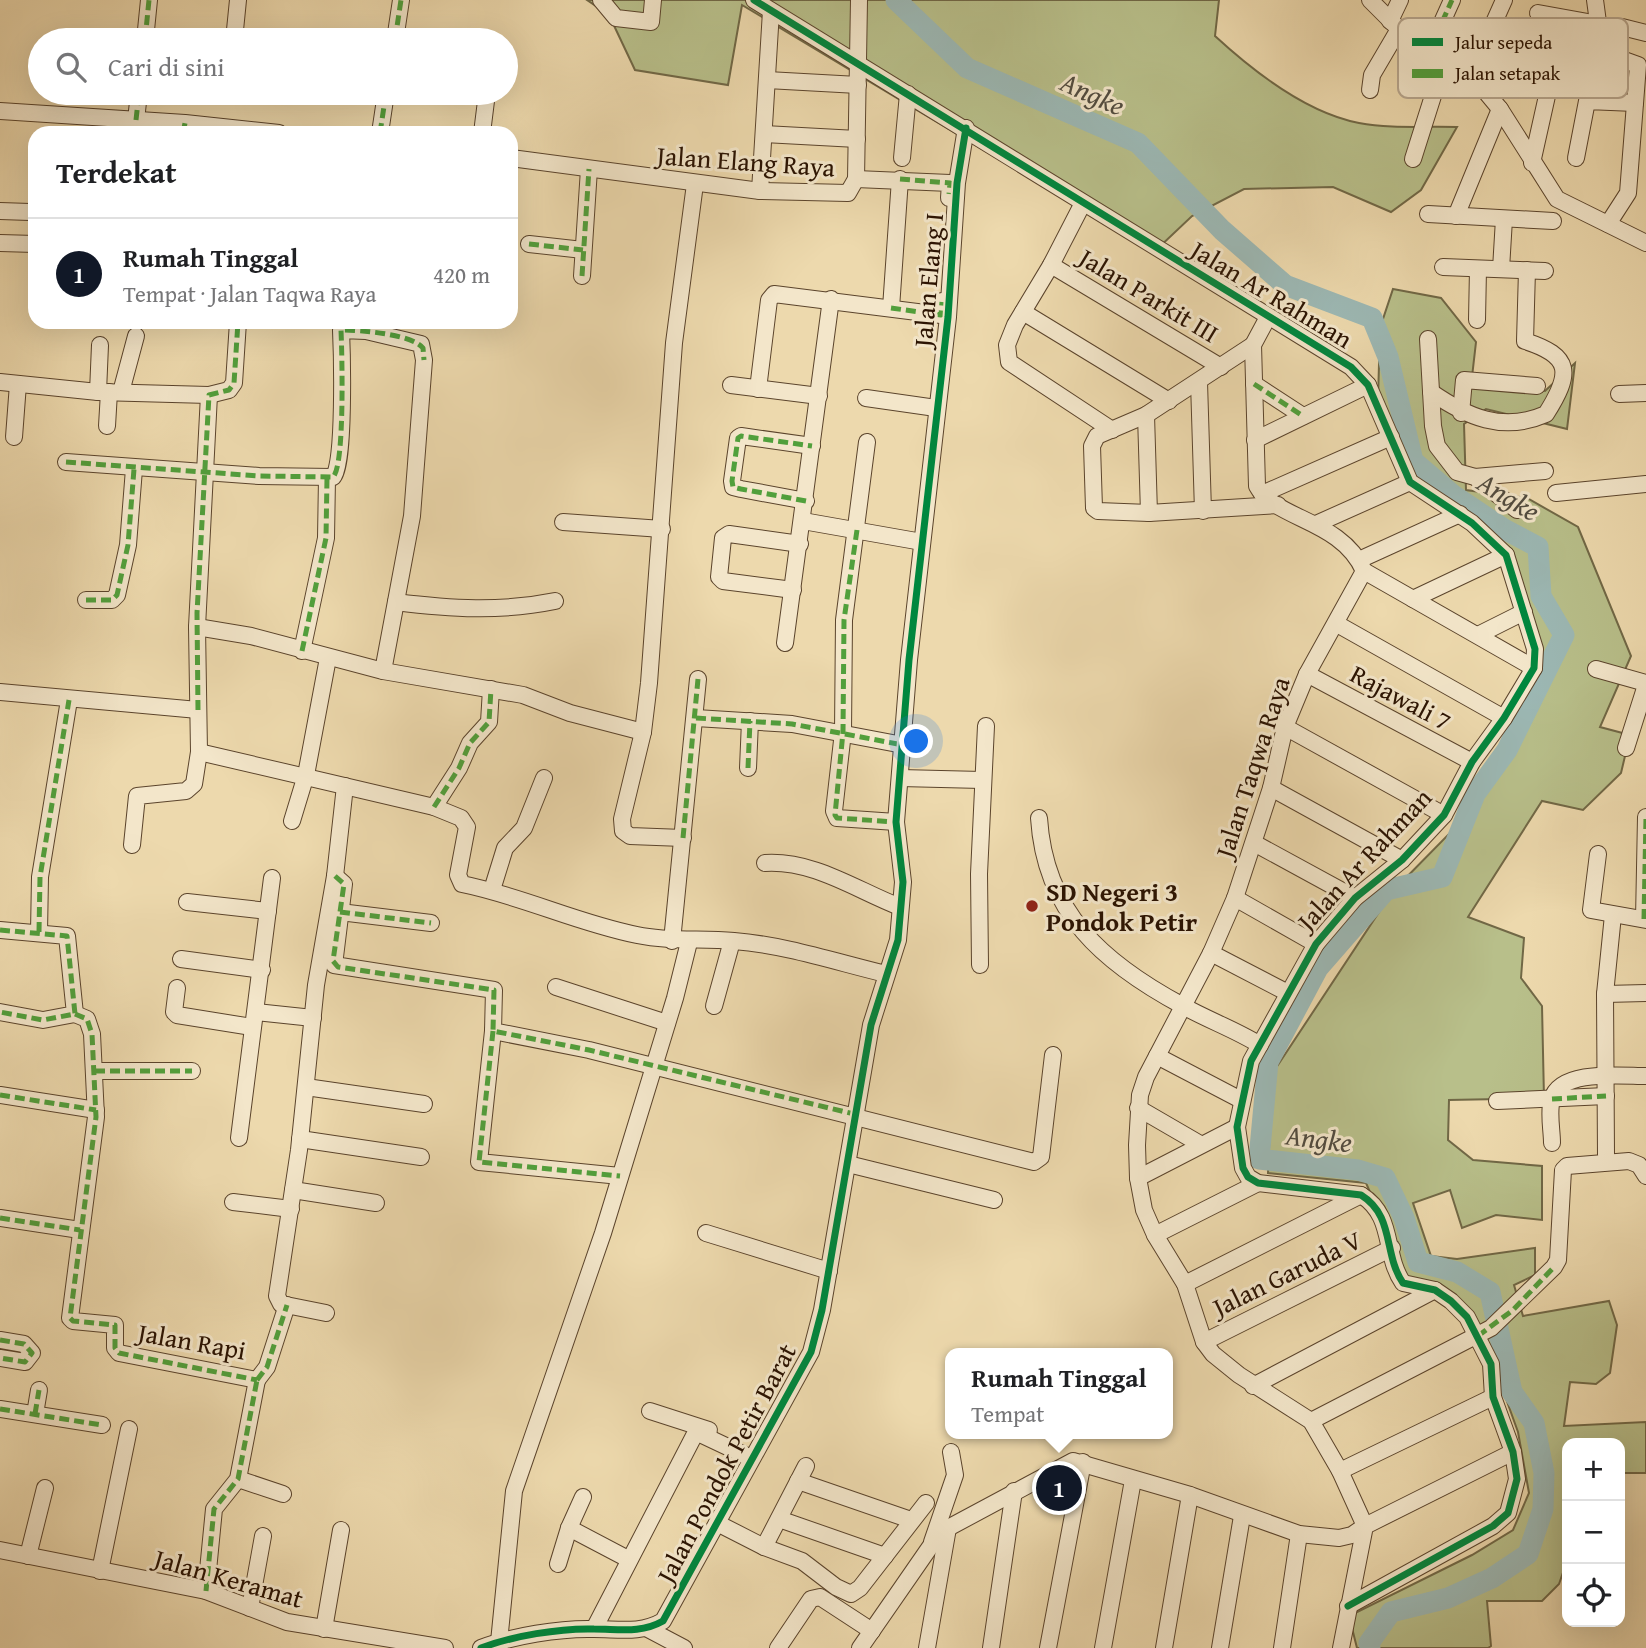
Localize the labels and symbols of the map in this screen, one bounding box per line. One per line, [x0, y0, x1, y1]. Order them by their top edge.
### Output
legend [1398, 18, 1628, 98]
text: Jalur sepeda [1453, 28, 1552, 56]
text: Jalan setapak [1453, 59, 1561, 87]
water label: Angke [1053, 60, 1132, 125]
street label: Jalan Elang Raya [653, 135, 837, 187]
street label: Jalan Elang I [902, 211, 953, 352]
street label: Jalan Ar Rahman [1181, 229, 1361, 358]
street label: Jalan Parkit III [1069, 236, 1226, 352]
water label: Angke [1469, 461, 1548, 531]
street label: Rajawali 7 [1344, 654, 1458, 740]
street label: Jalan Taqwa Raya [1203, 671, 1300, 865]
your location [899, 724, 933, 758]
street label: Jalan Ar Rahman [1285, 779, 1441, 941]
place label: SD Negeri 3 Pondok Petir [1046, 872, 1197, 941]
marker: SD Negeri 3 Pondok Petir [1024, 898, 1040, 914]
water label: Angke [1282, 1113, 1355, 1162]
street label: Jalan Garuda V [1203, 1220, 1368, 1327]
street label: Jalan Rapi [132, 1312, 249, 1370]
street label: Jalan Pondok Petir Barat [645, 1336, 806, 1592]
pin: 1 [1036, 1462, 1082, 1514]
street label: Jalan Keramat [147, 1537, 308, 1618]

